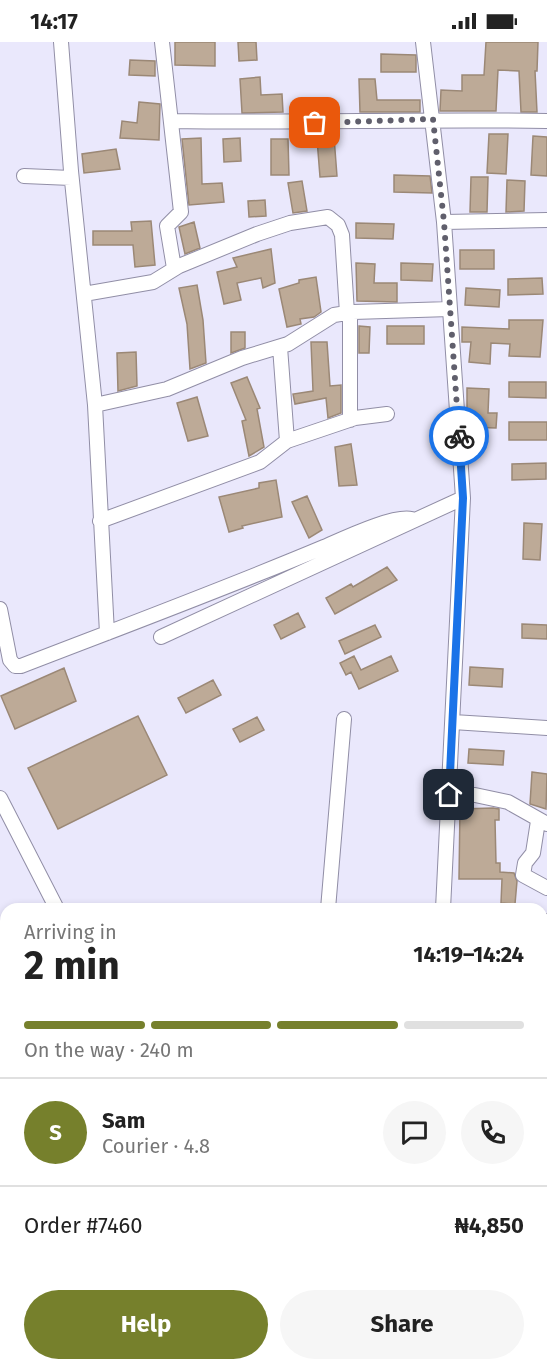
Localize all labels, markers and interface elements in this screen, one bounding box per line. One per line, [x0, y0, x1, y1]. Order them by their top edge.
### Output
text: 14:17 [30, 8, 78, 35]
pin [289, 97, 340, 148]
icon: bag [298, 106, 331, 139]
courier [429, 406, 489, 466]
icon: bike [443, 420, 476, 453]
pin [423, 769, 474, 820]
icon: home [432, 778, 465, 811]
text: Arriving in [24, 920, 117, 944]
text: 14:19–14:24 [413, 941, 524, 968]
text: 2 min [24, 943, 120, 989]
text: On the way · 240 m [24, 1038, 194, 1062]
button: chat [383, 1101, 446, 1164]
button: phone [461, 1101, 524, 1164]
text: Sam [102, 1107, 145, 1134]
text: S [49, 1119, 62, 1146]
text: Courier · 4.8 [102, 1134, 210, 1158]
text: Order #7460 [24, 1212, 143, 1239]
text: ₦4,850 [454, 1212, 524, 1239]
button: Help [24, 1290, 268, 1359]
button: Share [280, 1290, 524, 1359]

